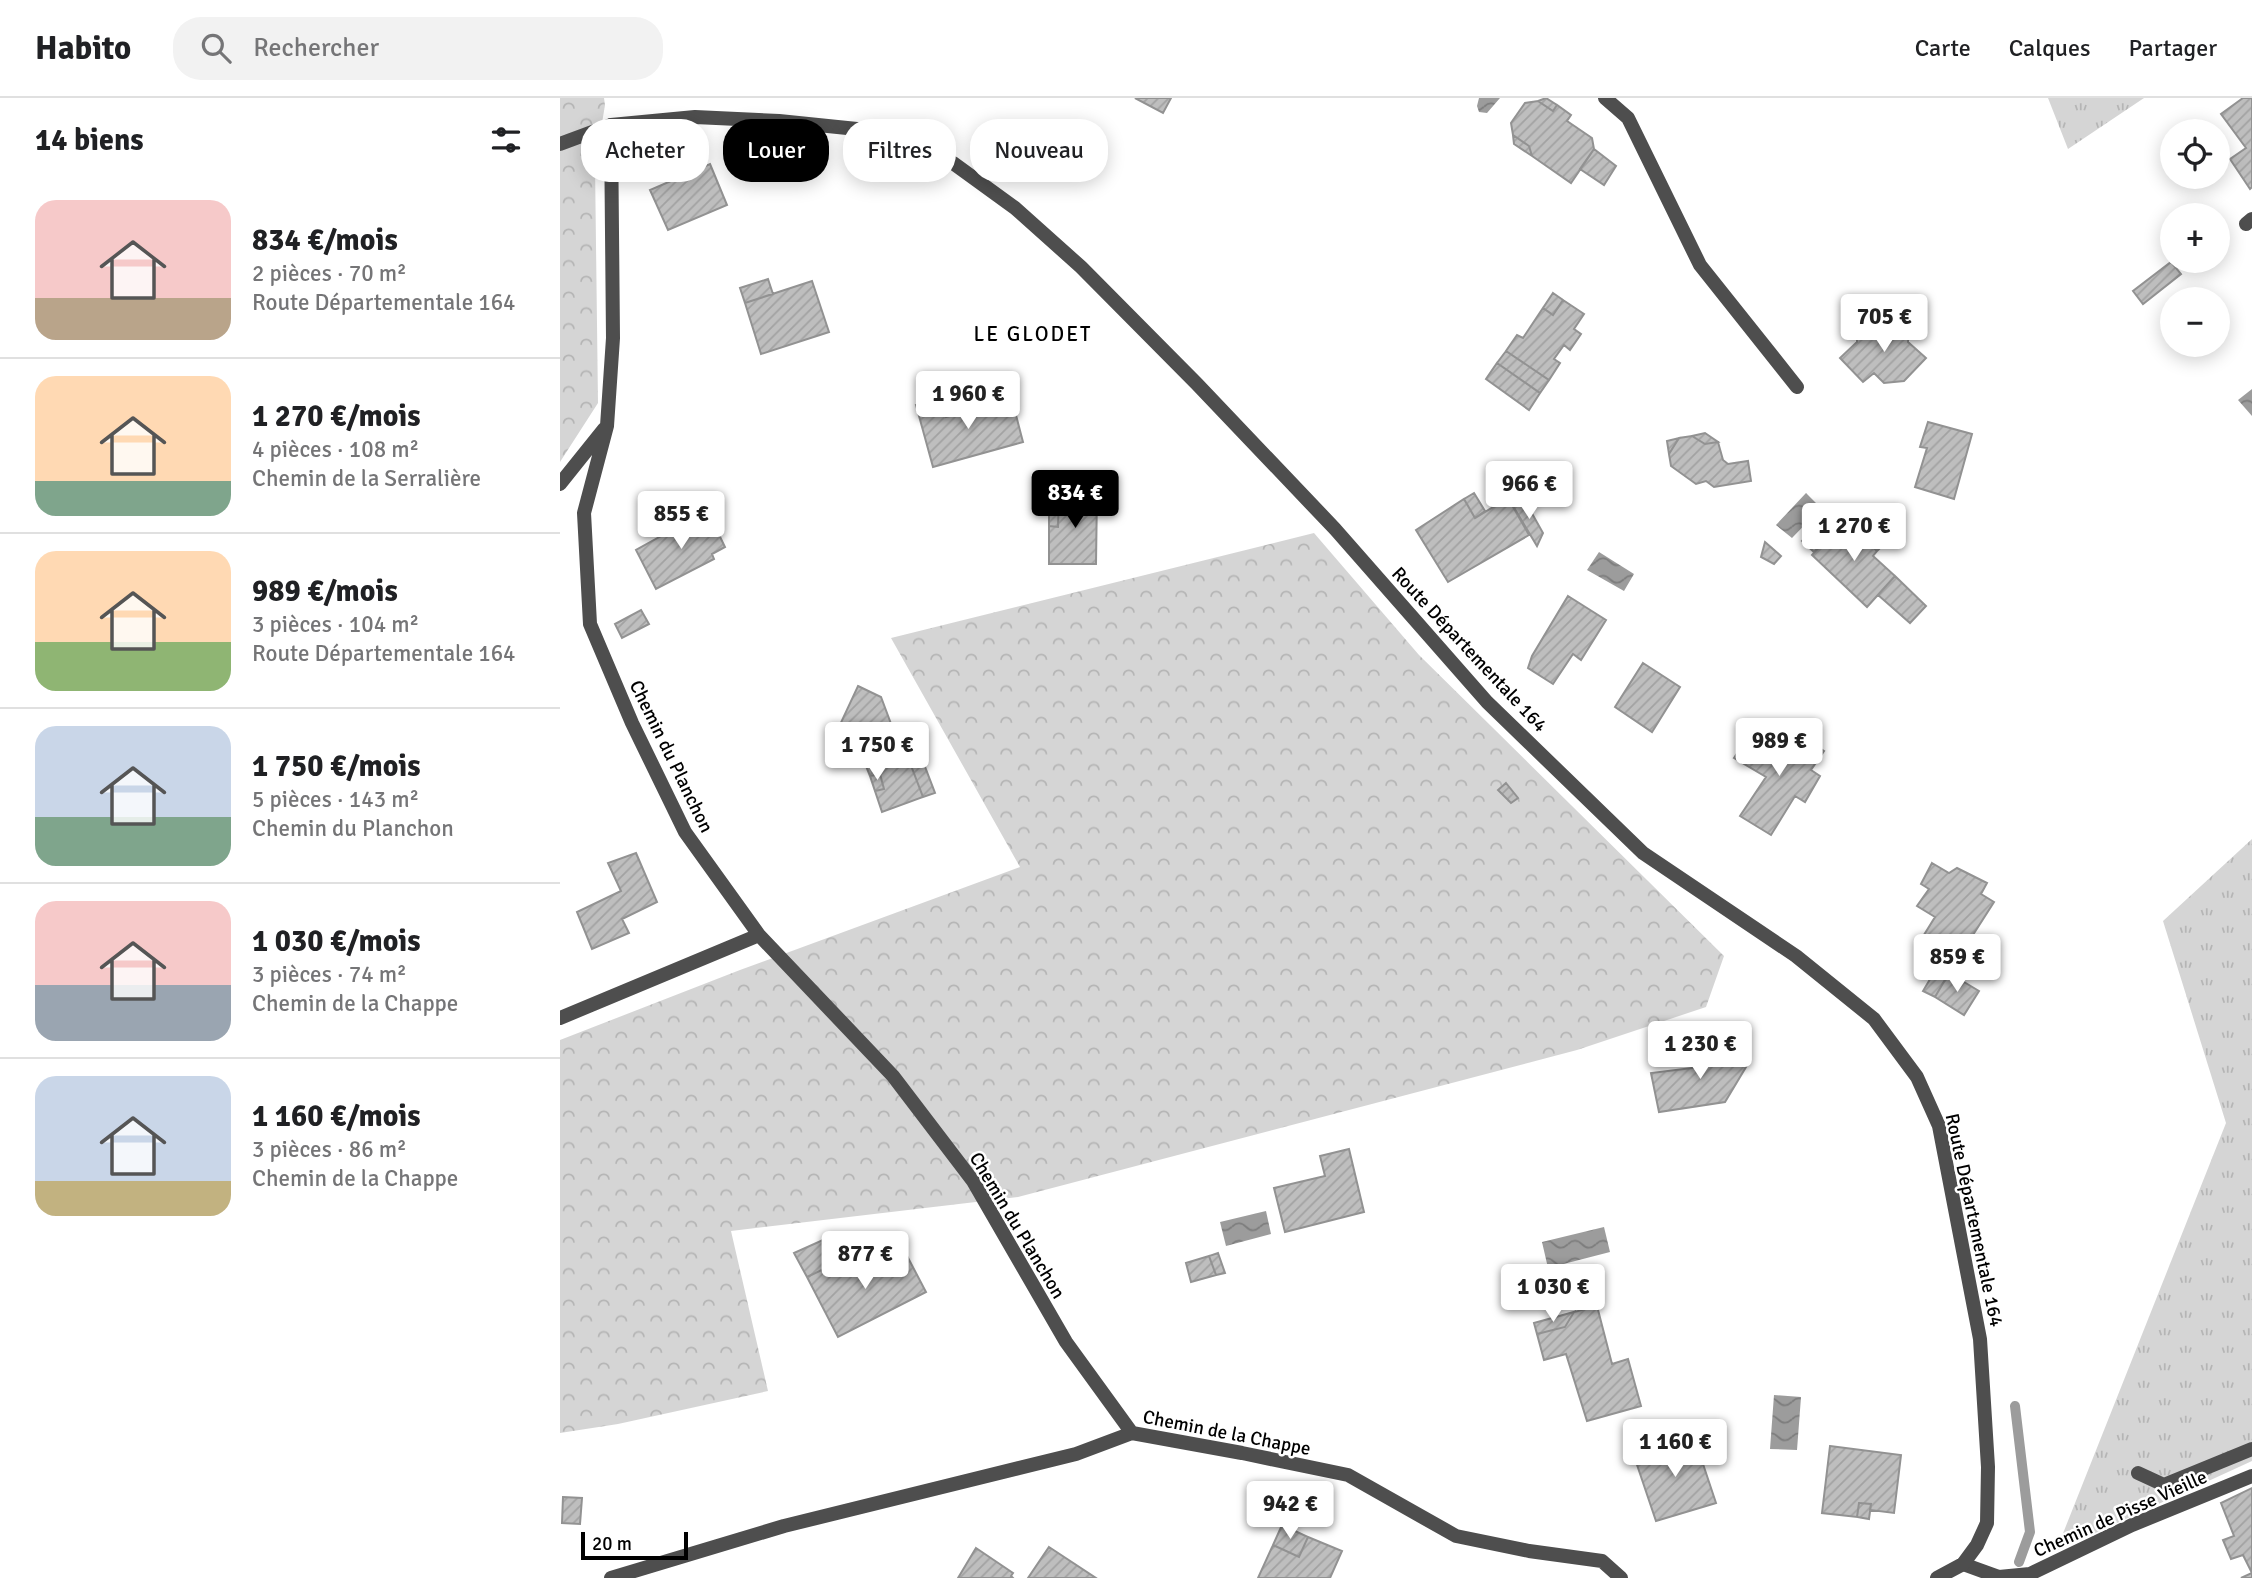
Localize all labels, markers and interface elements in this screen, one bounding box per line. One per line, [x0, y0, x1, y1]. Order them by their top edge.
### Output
search box [173, 17, 663, 80]
text: Habito [35, 28, 131, 69]
icon: search [197, 29, 235, 67]
text: Rechercher [253, 32, 379, 64]
text: Carte [1915, 33, 1971, 63]
text: Calques [2009, 33, 2090, 63]
text: Partager [2128, 33, 2217, 63]
chip: Acheter [581, 119, 709, 182]
chip: Louer [723, 119, 829, 182]
chip: Filtres [843, 119, 956, 182]
chip: Nouveau [970, 119, 1108, 182]
map controls [2160, 119, 2230, 357]
button: locate [2160, 119, 2230, 189]
icon: filters [487, 121, 525, 159]
text: 14 biens [35, 122, 144, 159]
button: + [2160, 203, 2230, 273]
text: 834 €/mois [252, 222, 398, 259]
icon: home [91, 228, 175, 312]
text: 2 pièces · 70 m² [252, 259, 407, 288]
button: − [2160, 287, 2230, 357]
text: Route Départementale 164 [252, 288, 515, 317]
pin: 705 € [1835, 294, 1933, 354]
text: 705 € [1857, 302, 1911, 331]
district label: LE GLODET [974, 321, 1092, 347]
pin: 1 960 € [903, 372, 1033, 431]
text: 1 960 € [932, 379, 1004, 408]
text: 1 270 €/mois [252, 398, 421, 435]
icon: home [91, 404, 175, 488]
text: 4 pièces · 108 m² [252, 435, 419, 464]
pin: 966 € [1480, 462, 1578, 521]
text: Chemin de la Serralière [252, 464, 481, 493]
text: 966 € [1502, 469, 1556, 498]
pin: 834 € [1026, 470, 1124, 530]
text: 834 € [1048, 478, 1102, 507]
pin: 855 € [632, 491, 730, 551]
text: 855 € [654, 499, 708, 528]
pin: 1 270 € [1789, 504, 1919, 563]
text: 1 270 € [1818, 511, 1890, 540]
street label: Route Départementale 164 [1386, 562, 1552, 737]
text: 989 €/mois [252, 573, 398, 610]
icon: home [91, 579, 175, 663]
text: 3 pièces · 104 m² [252, 610, 419, 639]
text: Route Départementale 164 [252, 639, 515, 668]
street label: Chemin du Planchon [624, 676, 718, 837]
pin: 989 € [1730, 718, 1828, 778]
pin: 1 750 € [812, 722, 942, 782]
text: 989 € [1752, 726, 1806, 755]
text: 1 750 € [841, 730, 913, 759]
text: 1 750 €/mois [252, 748, 421, 785]
icon: home [91, 754, 175, 838]
text: 5 pièces · 143 m² [252, 785, 419, 814]
text: Chemin du Planchon [252, 814, 454, 843]
text: 1 030 €/mois [252, 923, 421, 960]
icon: home [91, 929, 175, 1013]
pin: 859 € [1908, 934, 2006, 994]
text: 859 € [1930, 942, 1984, 971]
text: 3 pièces · 74 m² [252, 960, 407, 989]
text: Chemin de la Chappe [252, 989, 458, 1018]
pin: 1 230 € [1635, 1021, 1765, 1081]
text: 1 230 € [1664, 1029, 1736, 1058]
text: 1 160 €/mois [252, 1098, 421, 1135]
icon: home [91, 1104, 175, 1188]
street label: Route Départementale 164 [1940, 1111, 2008, 1329]
text: 3 pièces · 86 m² [252, 1135, 407, 1164]
street label: Chemin du Planchon [964, 1148, 1070, 1303]
text: Chemin de la Chappe [252, 1164, 458, 1193]
pin: 877 € [816, 1232, 914, 1291]
text: 877 € [838, 1239, 892, 1268]
pin: 1 030 € [1488, 1264, 1618, 1324]
text: 1 030 € [1517, 1272, 1589, 1301]
street label: Chemin de la Chappe [1141, 1405, 1313, 1461]
pin: 1 160 € [1610, 1420, 1740, 1479]
text: 1 160 € [1639, 1427, 1711, 1456]
street label: Chemin de Pisse Vieille [2030, 1465, 2211, 1563]
pin: 942 € [1241, 1482, 1339, 1541]
text: 942 € [1263, 1489, 1317, 1518]
scale bar [581, 1529, 688, 1561]
text: 20 m [592, 1532, 632, 1556]

